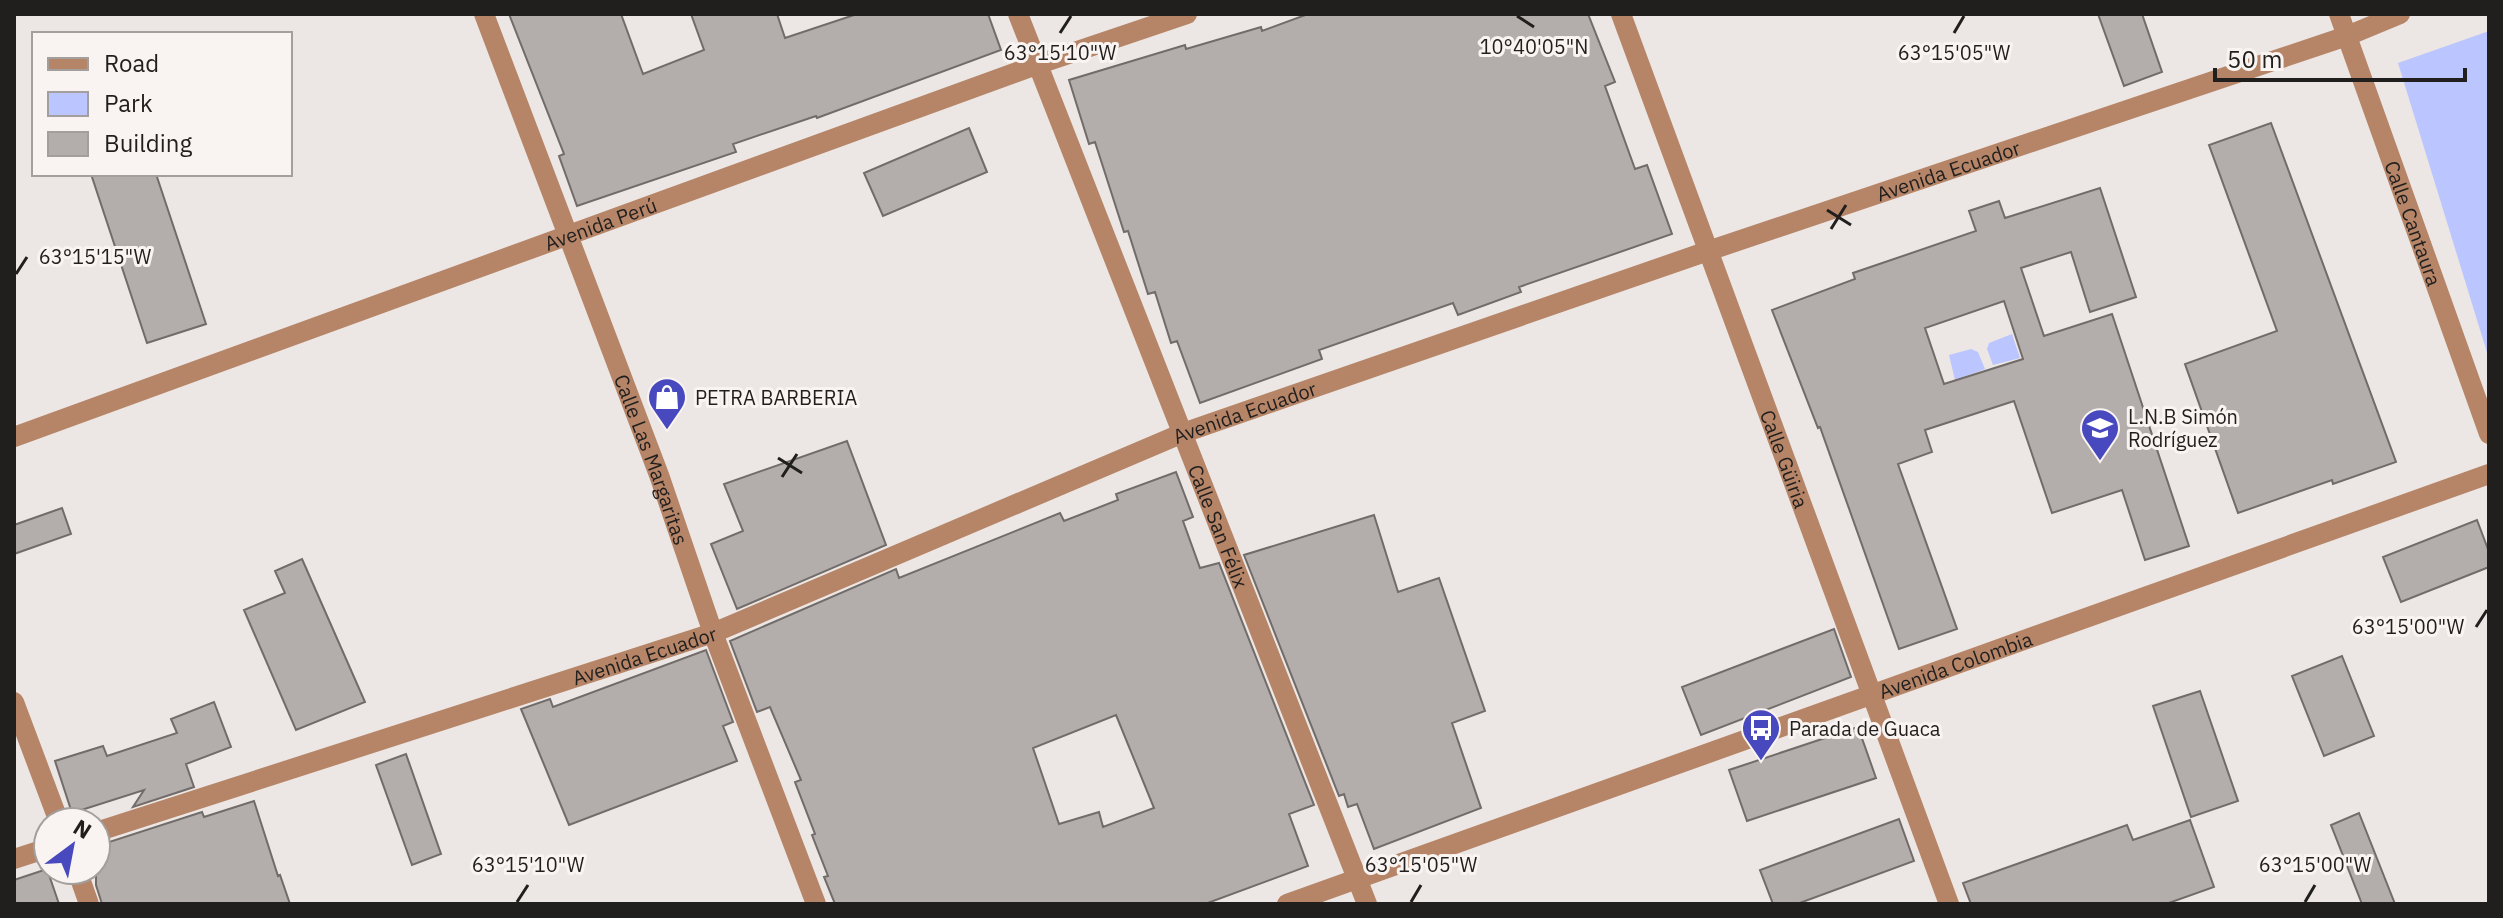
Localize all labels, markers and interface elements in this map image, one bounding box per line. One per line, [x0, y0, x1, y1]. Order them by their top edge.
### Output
legend [32, 32, 292, 176]
scale bar [2215, 32, 2465, 82]
text: 10°40'05"N [1480, 33, 1588, 60]
text: 63°15'10"W [1004, 39, 1117, 66]
text: 63°15'05"W [1898, 39, 2011, 66]
text: 50 m [2227, 43, 2282, 75]
text: Road [104, 47, 159, 79]
text: Park [104, 87, 153, 119]
text: Building [104, 127, 192, 159]
street label: Avenida Ecuador [1873, 133, 2024, 207]
street label: Calle Cantaura [2379, 157, 2449, 290]
street label: Avenida Perú [540, 191, 660, 256]
text: 63°15'15"W [39, 243, 152, 270]
street label: Calle Las Margaritas [608, 370, 695, 548]
street label: Avenida Ecuador [1168, 374, 1320, 449]
shop icon: PETRA BARBERIA [646, 376, 688, 431]
place label: PETRA BARBERIA [695, 384, 858, 411]
place label: L.N.B Simón Rodríguez [2128, 403, 2238, 453]
street label: Calle Güiria [1754, 406, 1815, 512]
school or university icon: L.N.B Simón Rodríguez [2079, 407, 2121, 462]
street label: Calle San Félix [1182, 460, 1255, 592]
text: 63°15'00"W [2352, 613, 2465, 640]
street label: Avenida Ecuador [569, 619, 720, 691]
street label: Avenida Colombia [1875, 625, 2036, 704]
bus stop icon: Parada de Guaca [1740, 707, 1782, 762]
place label: Parada de Guaca [1789, 715, 1941, 742]
north arrow [32, 806, 112, 886]
text: N [68, 812, 97, 845]
text: 63°15'10"W [472, 851, 585, 878]
text: 63°15'05"W [1365, 851, 1478, 878]
text: 63°15'00"W [2259, 851, 2372, 878]

